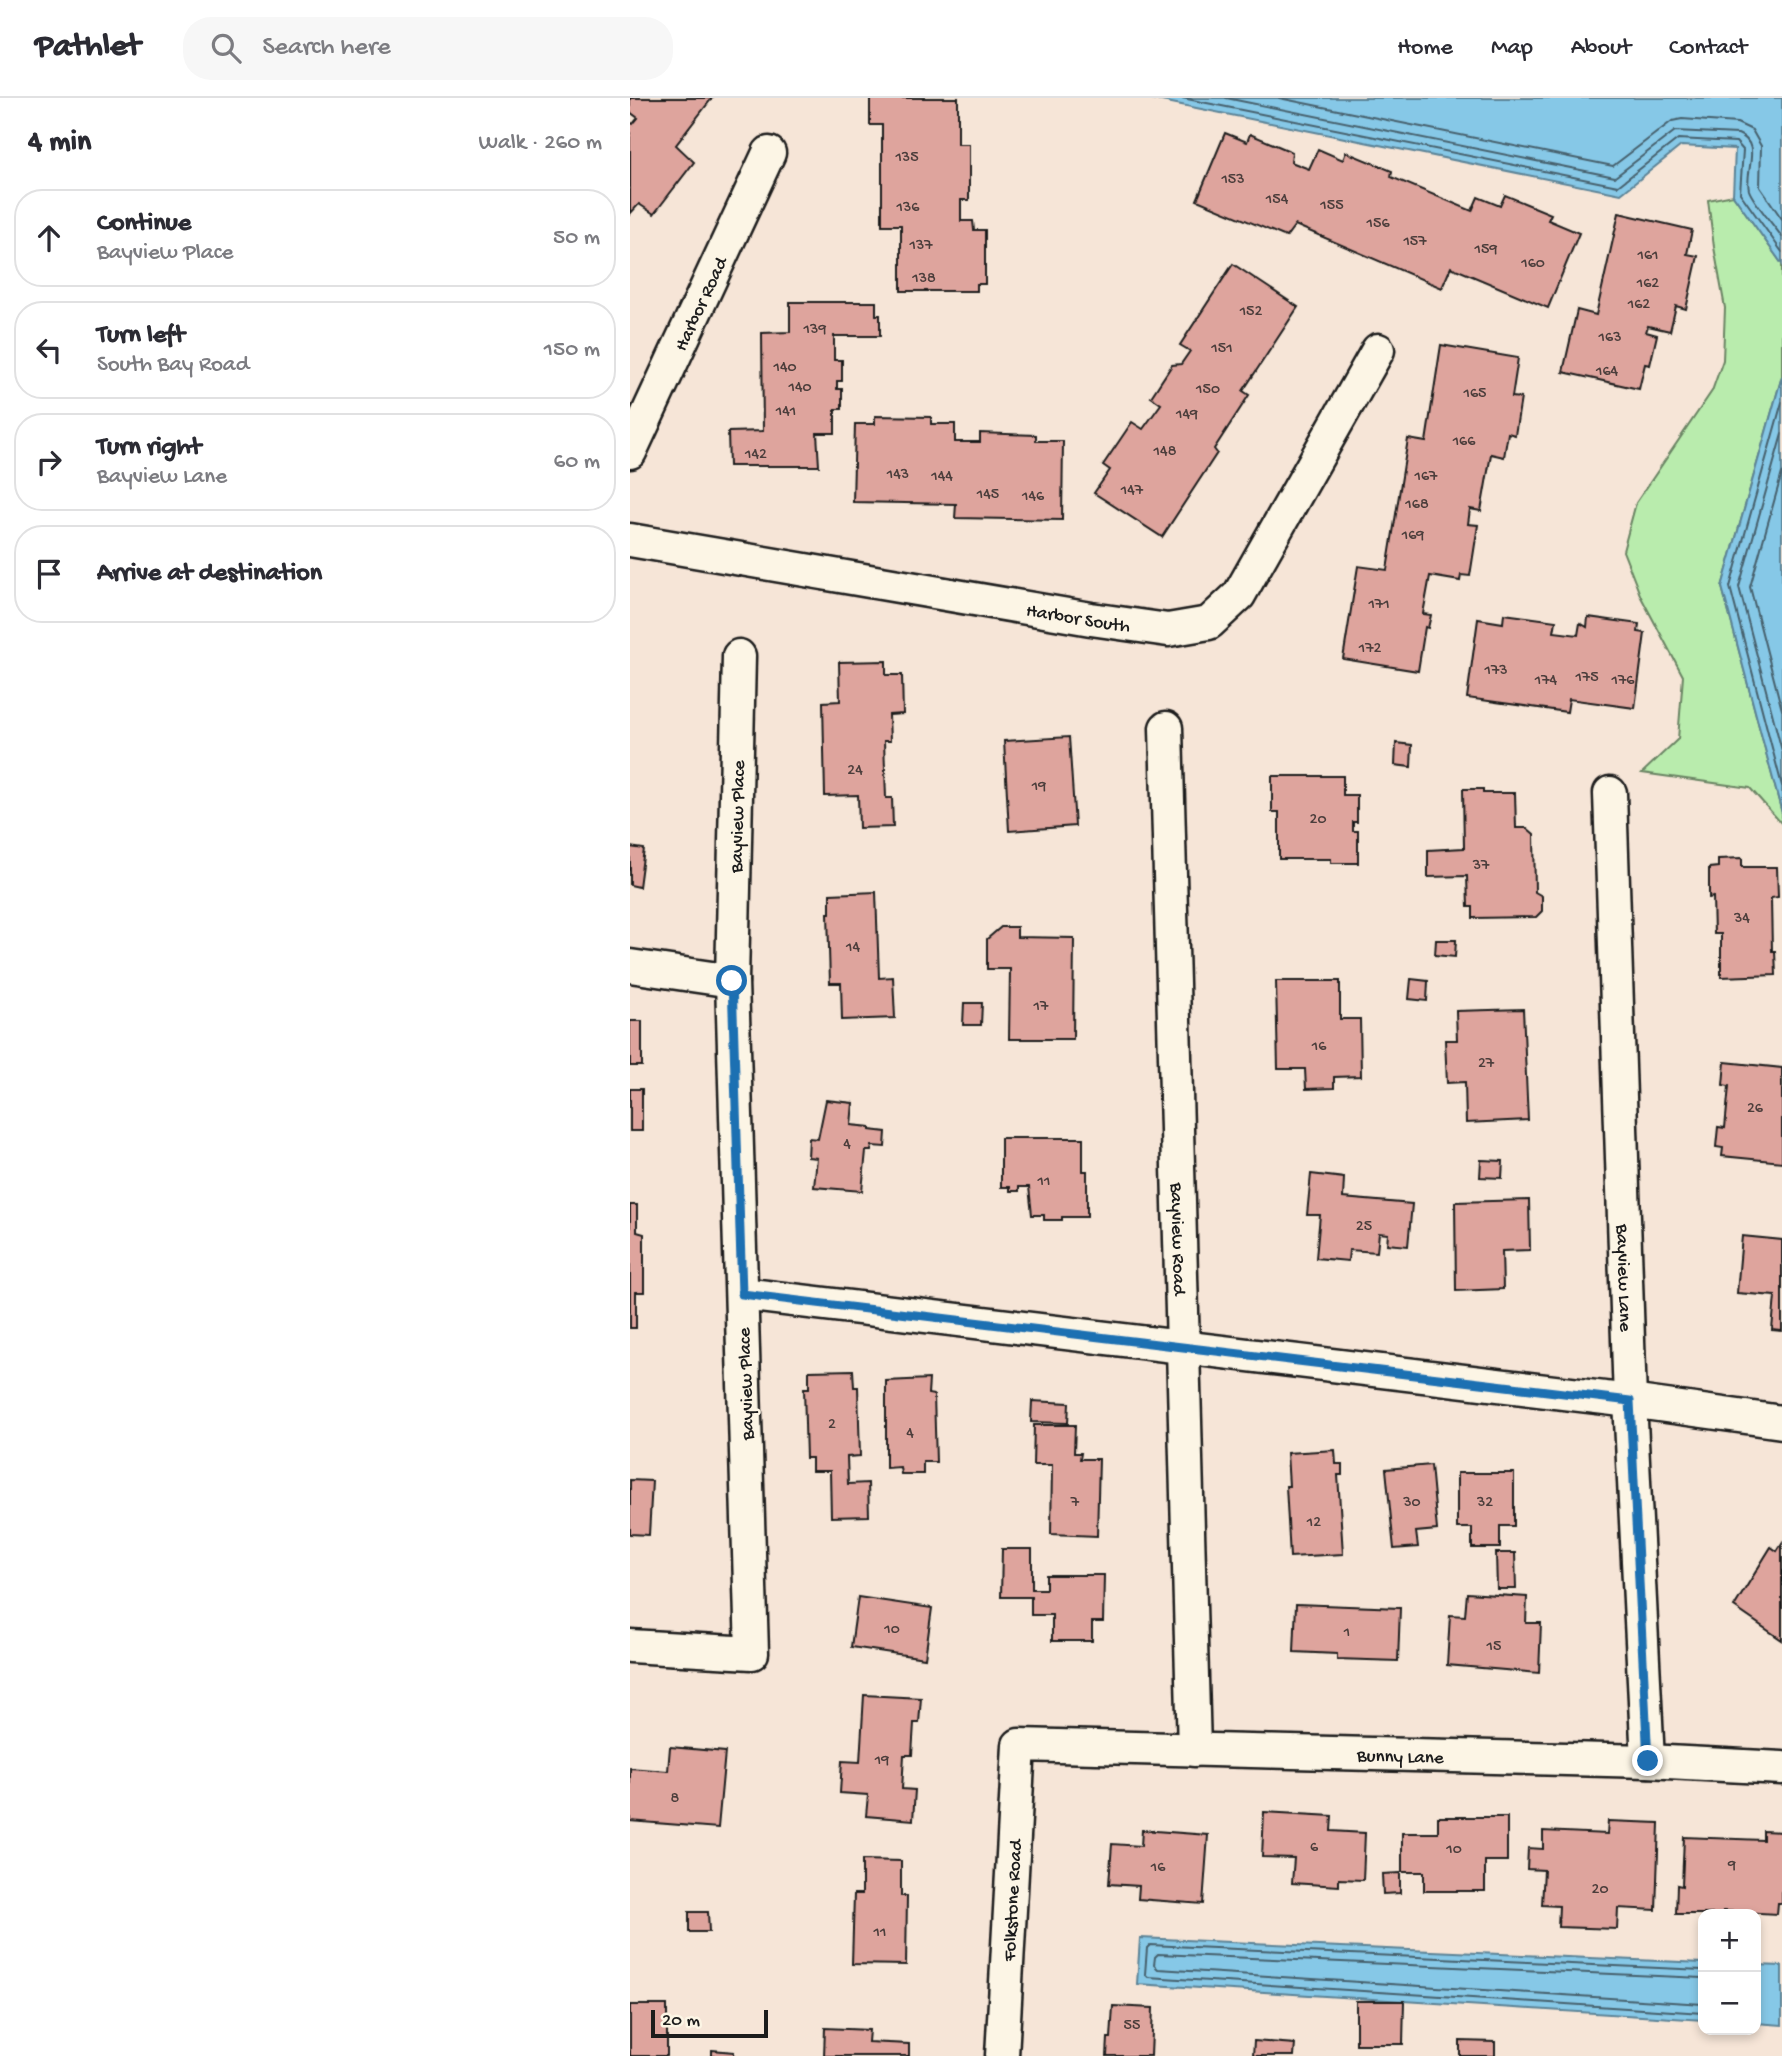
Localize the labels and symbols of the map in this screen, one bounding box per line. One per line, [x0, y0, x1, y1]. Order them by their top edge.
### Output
house number: 135 [894, 149, 919, 168]
house number: 153 [1220, 171, 1245, 190]
house number: 154 [1265, 191, 1289, 210]
house number: 155 [1319, 197, 1344, 216]
house number: 136 [896, 199, 920, 218]
house number: 156 [1366, 215, 1390, 234]
house number: 157 [1402, 233, 1427, 252]
house number: 137 [908, 237, 933, 256]
house number: 159 [1474, 241, 1497, 260]
house number: 161 [1636, 247, 1659, 266]
street label: Harbor Road [671, 253, 735, 355]
house number: 160 [1520, 255, 1545, 274]
house number: 138 [911, 270, 936, 289]
house number: 162 [1636, 275, 1659, 294]
house number: 162 [1627, 296, 1650, 315]
house number: 152 [1239, 303, 1263, 322]
house number: 139 [803, 321, 826, 340]
house number: 163 [1598, 329, 1621, 348]
house number: 151 [1210, 340, 1233, 359]
house number: 140 [772, 359, 797, 378]
house number: 164 [1595, 363, 1619, 382]
house number: 140 [787, 379, 812, 398]
house number: 150 [1195, 381, 1220, 400]
house number: 165 [1463, 385, 1486, 404]
house number: 141 [775, 403, 796, 422]
house number: 149 [1175, 406, 1198, 425]
house number: 166 [1452, 433, 1476, 452]
house number: 148 [1153, 443, 1177, 462]
house number: 142 [744, 446, 767, 465]
house number: 143 [886, 466, 909, 485]
house number: 144 [930, 468, 953, 487]
house number: 167 [1414, 468, 1438, 487]
house number: 147 [1120, 482, 1144, 501]
house number: 145 [976, 486, 999, 505]
house number: 146 [1021, 488, 1045, 507]
house number: 168 [1404, 496, 1429, 515]
house number: 169 [1401, 527, 1424, 546]
house number: 171 [1367, 596, 1390, 615]
street label: Harbor South [1024, 600, 1131, 639]
house number: 172 [1358, 640, 1381, 659]
house number: 173 [1483, 662, 1508, 681]
house number: 175 [1574, 669, 1599, 688]
house number: 174 [1534, 672, 1558, 691]
house number: 176 [1611, 672, 1635, 691]
street label: Bayview Place [726, 760, 752, 874]
house number: 24 [847, 762, 863, 781]
house number: 19 [1031, 778, 1046, 797]
house number: 20 [1310, 811, 1326, 830]
house number: 37 [1472, 857, 1490, 876]
house number: 34 [1733, 910, 1750, 929]
house number: 14 [845, 939, 860, 958]
route start [716, 965, 747, 996]
house number: 17 [1033, 998, 1049, 1017]
house number: 16 [1311, 1038, 1327, 1057]
house number: 27 [1478, 1055, 1495, 1074]
house number: 26 [1747, 1100, 1764, 1119]
house number: 4 [843, 1136, 851, 1155]
house number: 11 [1037, 1173, 1050, 1192]
street label: Bayview Road [1163, 1181, 1190, 1297]
house number: 25 [1356, 1218, 1372, 1237]
street label: Bayview Lane [1609, 1223, 1636, 1332]
street label: Bayview Place [734, 1327, 761, 1442]
house number: 2 [828, 1416, 836, 1435]
house number: 4 [906, 1425, 914, 1444]
house number: 7 [1070, 1494, 1080, 1513]
house number: 30 [1402, 1494, 1421, 1513]
house number: 32 [1476, 1494, 1493, 1513]
house number: 12 [1306, 1514, 1321, 1533]
house number: 10 [883, 1621, 900, 1640]
house number: 1 [1343, 1624, 1350, 1643]
house number: 15 [1486, 1638, 1501, 1657]
route end [1632, 1745, 1663, 1776]
street label: Bunny Lane [1356, 1746, 1444, 1771]
house number: 19 [874, 1752, 889, 1771]
house number: 8 [671, 1790, 680, 1809]
street label: Folkstone Road [999, 1837, 1029, 1963]
house number: 6 [1310, 1839, 1319, 1858]
house number: 10 [1445, 1841, 1462, 1860]
house number: 9 [1727, 1857, 1736, 1876]
house number: 16 [1150, 1859, 1166, 1878]
house number: 20 [1592, 1881, 1608, 1900]
house number: 11 [873, 1924, 886, 1943]
scale bar [651, 2007, 768, 2039]
house number: 55 [1124, 2017, 1140, 2036]

